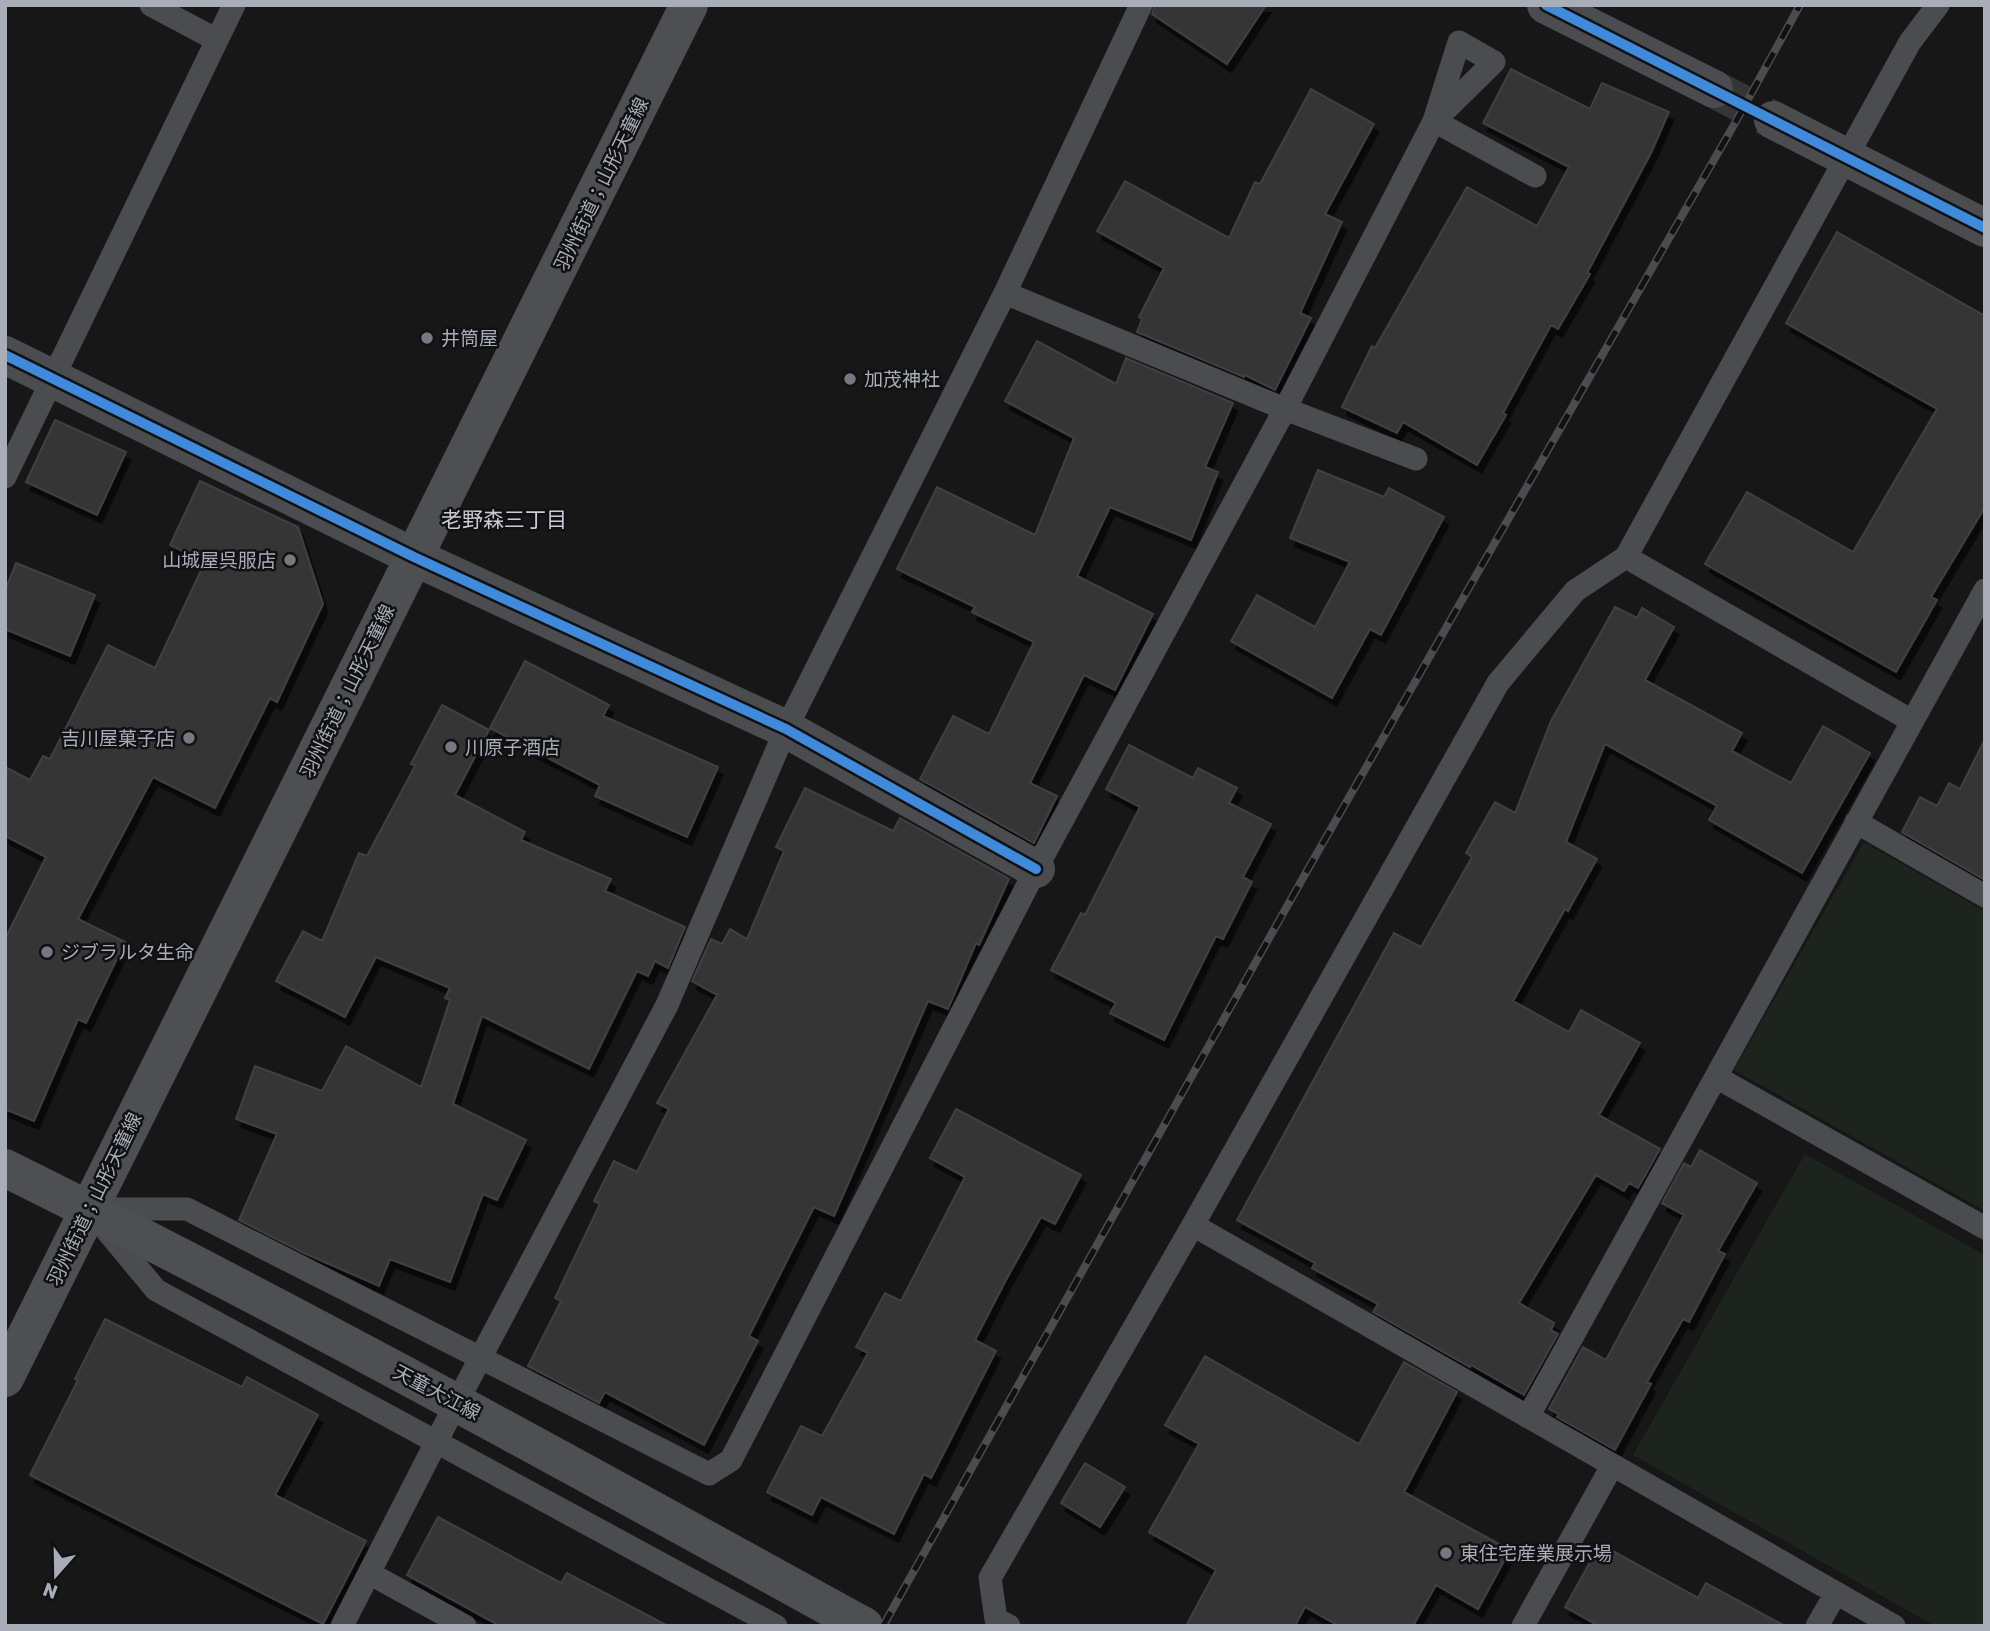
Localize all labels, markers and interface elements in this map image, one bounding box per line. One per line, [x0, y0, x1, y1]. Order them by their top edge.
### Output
street label: 羽州街道；山形天童線 [549, 94, 653, 275]
place label: 井筒屋 [441, 327, 498, 350]
marker: 井筒屋 [419, 330, 435, 346]
place label: 加茂神社 [864, 368, 940, 391]
marker: 加茂神社 [842, 371, 858, 387]
district label: 老野森三丁目 [441, 507, 567, 532]
place label: 山城屋呉服店 [162, 549, 276, 572]
marker: 山城屋呉服店 [282, 552, 298, 568]
street label: 羽州街道；山形天童線 [295, 601, 399, 782]
place label: 吉川屋菓子店 [61, 727, 175, 750]
marker: 吉川屋菓子店 [181, 730, 197, 746]
place label: 川原子酒店 [465, 736, 560, 759]
marker: 川原子酒店 [443, 739, 459, 755]
place label: ジブラルタ生命 [61, 941, 194, 964]
marker: ジブラルタ生命 [39, 944, 55, 960]
street label: 羽州街道；山形天童線 [42, 1109, 146, 1290]
street label: 天童大江線 [389, 1360, 484, 1425]
north arrow [21, 1540, 91, 1610]
place label: 東住宅産業展示場 [1460, 1542, 1612, 1565]
marker: 東住宅産業展示場 [1438, 1545, 1454, 1561]
text: N [40, 1577, 61, 1604]

